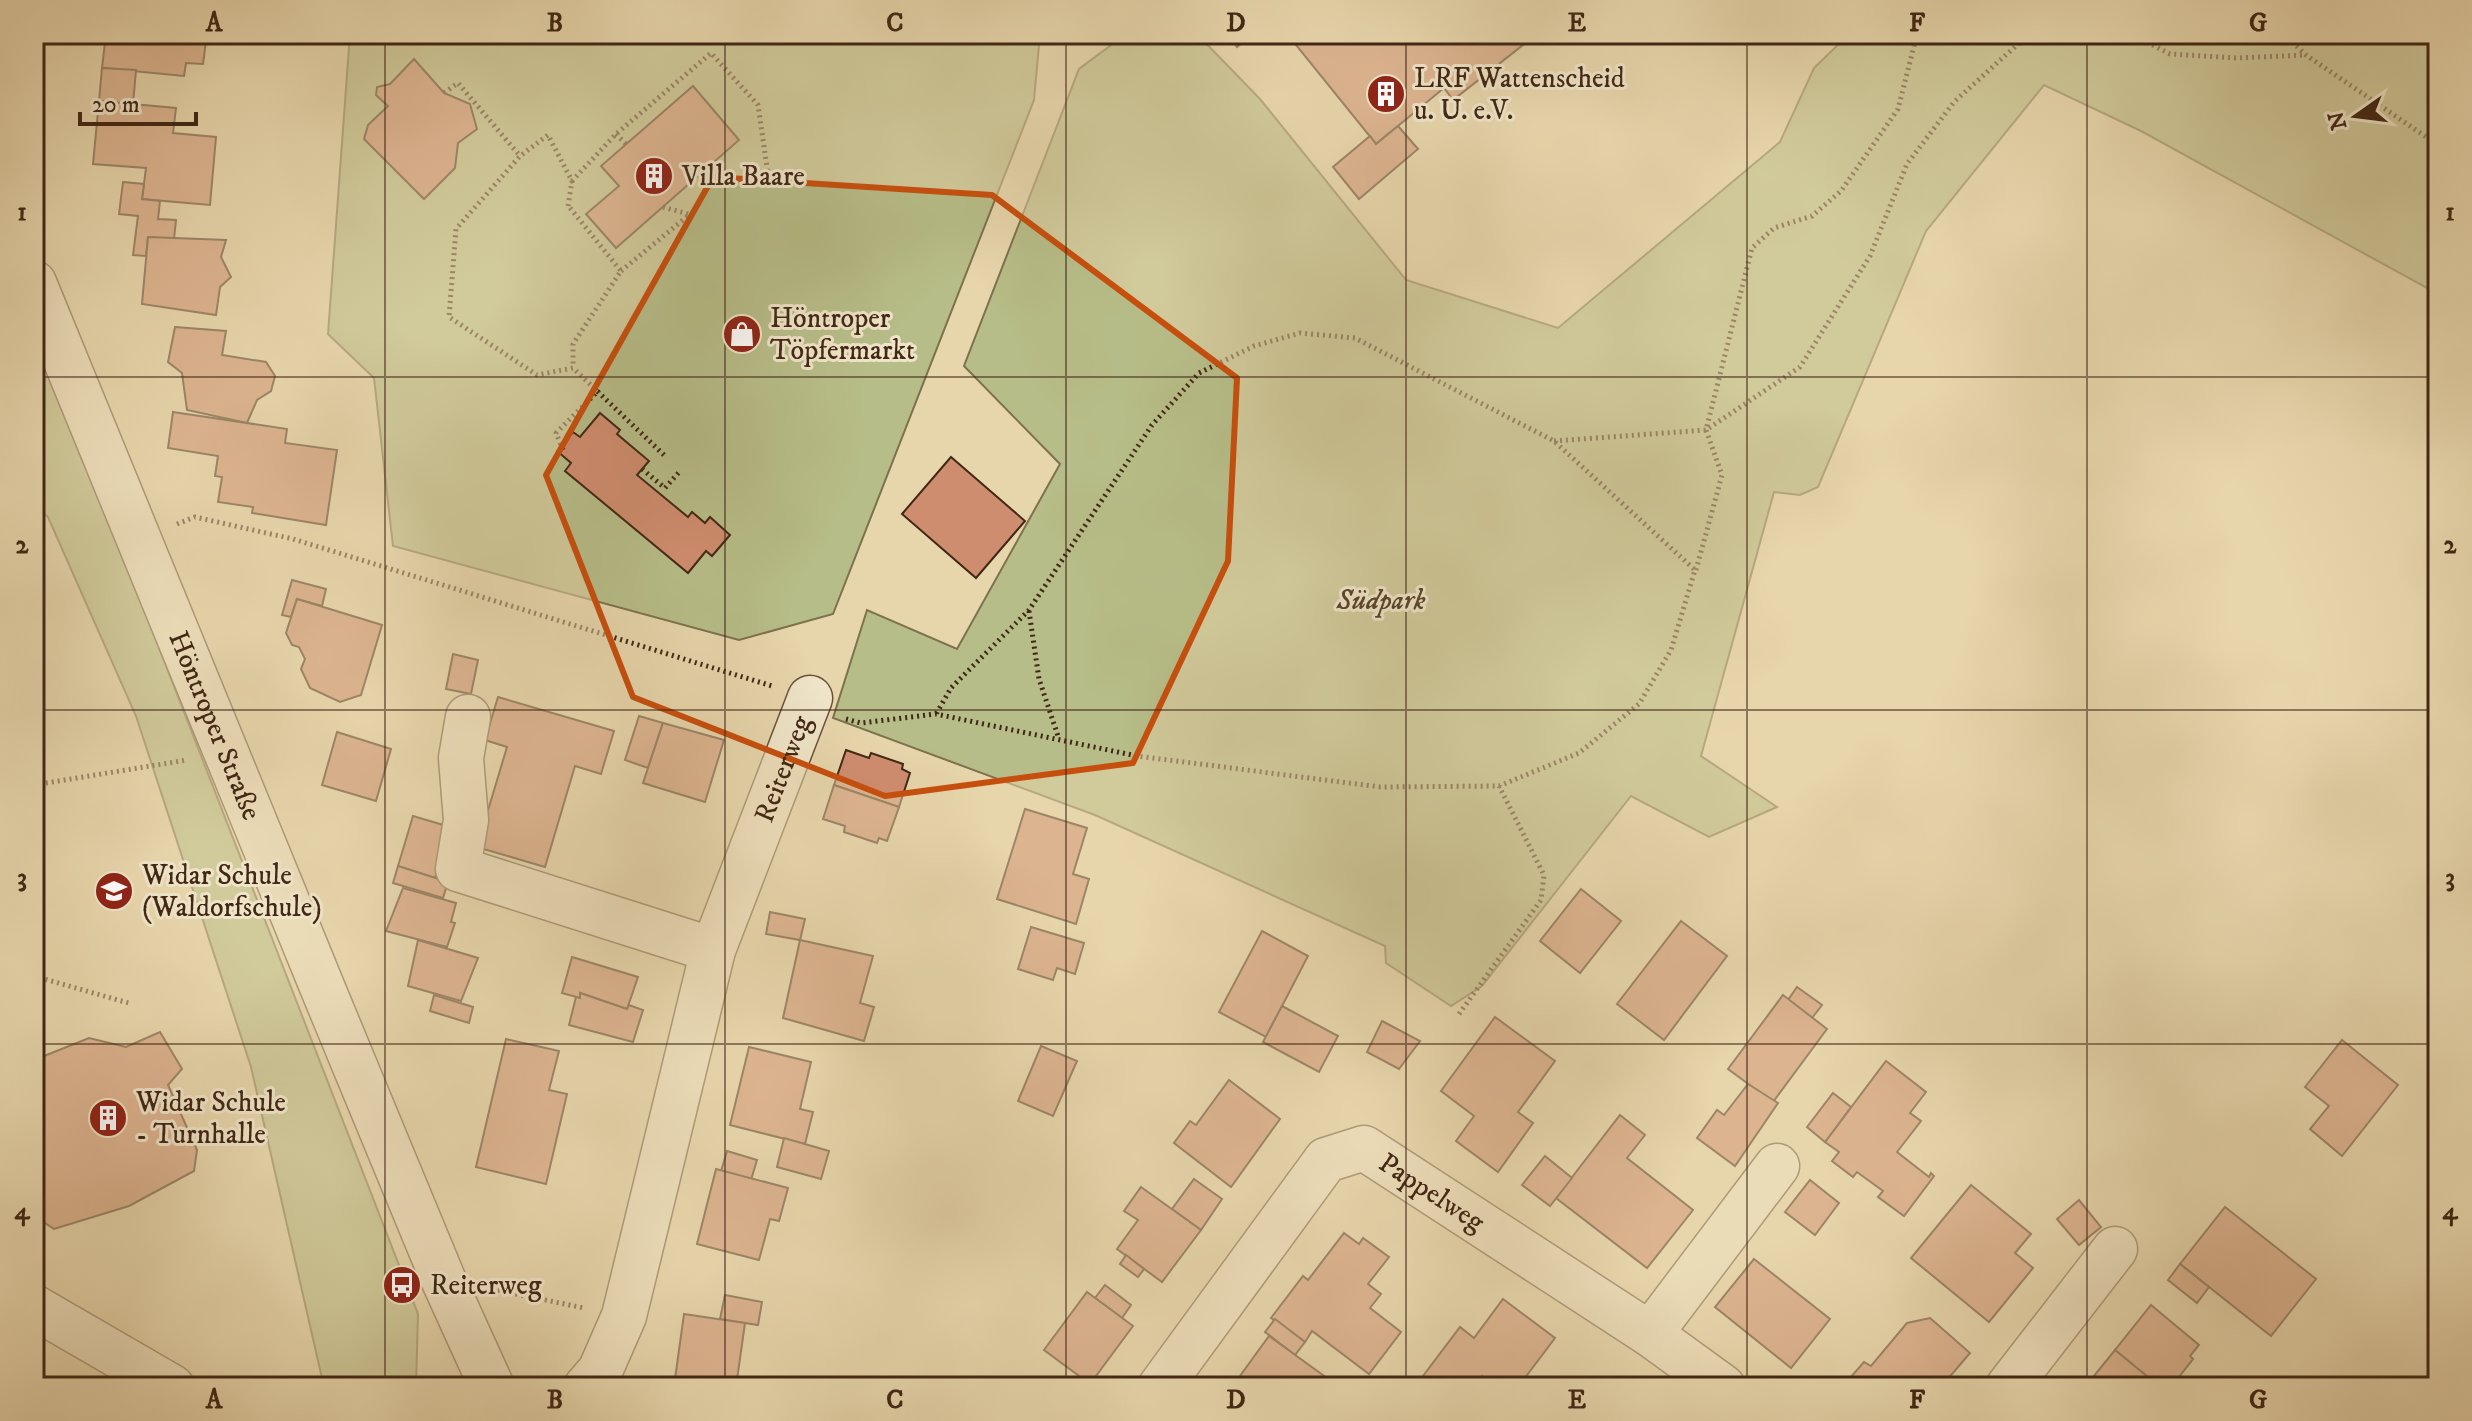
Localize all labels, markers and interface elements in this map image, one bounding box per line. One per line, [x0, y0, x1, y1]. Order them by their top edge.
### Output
text: A [205, 7, 224, 40]
text: B [547, 7, 563, 40]
text: C [886, 7, 904, 40]
text: D [1226, 7, 1246, 40]
text: E [1568, 7, 1586, 40]
text: F [1909, 7, 1926, 40]
text: G [2249, 7, 2267, 40]
place label: LRF Wattenscheid u. U. e.V. [1414, 61, 1625, 128]
building icon: LRF Wattenscheid u. U. e.V. [1365, 73, 1407, 115]
scale bar [80, 76, 196, 126]
north arrow [2316, 76, 2396, 156]
text: 20 m [92, 90, 140, 120]
text: N [2323, 108, 2353, 133]
building icon: Villa Baare [633, 155, 675, 197]
place label: Villa Baare [681, 159, 805, 194]
text: 1 [17, 196, 27, 229]
text: 1 [2445, 196, 2455, 229]
place label: Höntroper Töpfermarkt [770, 301, 915, 368]
shop icon: Höntroper Töpfermarkt [721, 313, 763, 355]
text: 2 [16, 529, 30, 562]
text: 2 [2444, 529, 2458, 562]
park label: Südpark [1335, 583, 1426, 618]
street label: Höntroper Straße [161, 626, 269, 825]
street label: Reiterweg [746, 710, 819, 827]
place label: Widar Schule (Waldorfschule) [141, 858, 322, 925]
text: 3 [17, 862, 27, 895]
text: 3 [2445, 862, 2455, 895]
school or university icon: Widar Schule (Waldorfschule) [93, 870, 135, 912]
place label: Widar Schule - Turnhalle [135, 1085, 286, 1152]
building icon: Widar Schule - Turnhalle [87, 1097, 129, 1139]
street label: Pappelweg [1372, 1145, 1492, 1239]
text: 4 [15, 1195, 31, 1228]
text: 4 [2443, 1195, 2459, 1228]
bus stop icon: Reiterweg [381, 1264, 423, 1306]
place label: Reiterweg [430, 1268, 542, 1303]
text: A [205, 1384, 224, 1417]
text: B [547, 1384, 563, 1417]
text: C [886, 1384, 904, 1417]
text: D [1226, 1384, 1246, 1417]
text: E [1568, 1384, 1586, 1417]
text: F [1909, 1384, 1926, 1417]
text: G [2249, 1384, 2267, 1417]

